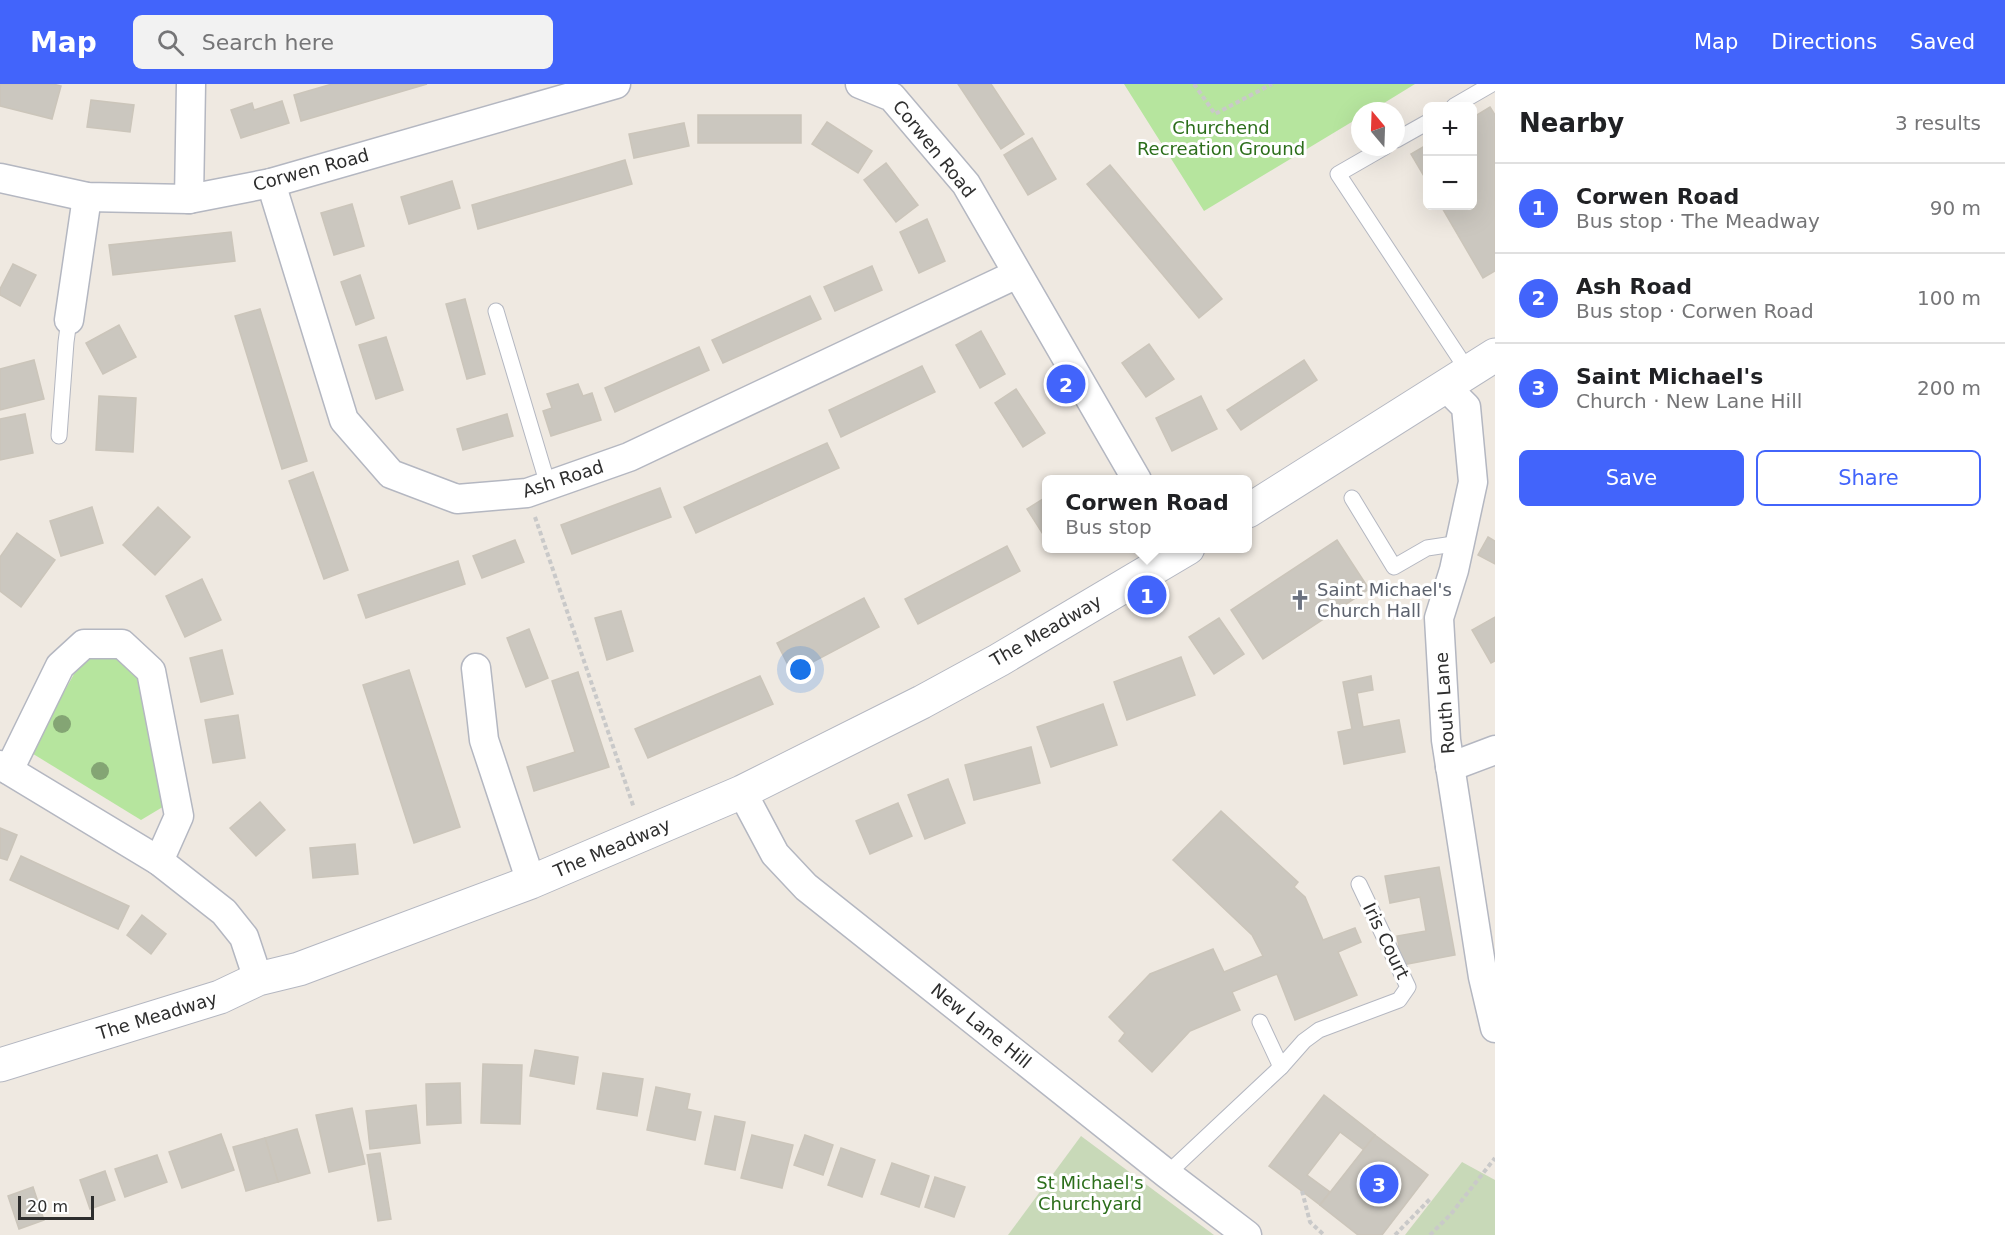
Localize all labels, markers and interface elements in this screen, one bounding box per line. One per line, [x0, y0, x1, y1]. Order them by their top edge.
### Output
search box [133, 15, 553, 69]
text: Map [30, 26, 97, 59]
icon: search [154, 26, 187, 59]
text: Search here [202, 30, 334, 55]
text: Map [1694, 30, 1738, 54]
text: Directions [1771, 30, 1877, 54]
text: Saved [1910, 30, 1975, 54]
street label: Corwen Road [889, 96, 980, 202]
north arrow [1351, 102, 1405, 156]
map controls [1423, 102, 1477, 210]
button: + [1423, 102, 1477, 156]
text: Nearby [1519, 108, 1624, 138]
text: 3 results [1895, 111, 1981, 135]
park label: Churchend Recreation Ground [1137, 117, 1305, 159]
street label: Corwen Road [251, 144, 371, 195]
button: − [1423, 156, 1477, 210]
text: Corwen Road [1576, 184, 1739, 209]
text: 1 [1532, 196, 1545, 220]
text: 90 m [1930, 196, 1981, 220]
text: Bus stop · The Meadway [1576, 209, 1820, 233]
text: Ash Road [1576, 274, 1692, 299]
text: 2 [1532, 286, 1545, 310]
text: 100 m [1917, 286, 1981, 310]
text: Bus stop · Corwen Road [1576, 299, 1814, 323]
pin: 2 [1046, 362, 1086, 406]
text: Saint Michael's [1576, 364, 1763, 389]
text: 3 [1532, 376, 1545, 400]
text: 200 m [1917, 376, 1981, 400]
text: Church · New Lane Hill [1576, 389, 1802, 413]
button: Save [1519, 450, 1744, 506]
button: Share [1756, 450, 1981, 506]
street label: Ash Road [520, 456, 606, 501]
popup [1042, 475, 1252, 553]
text: Corwen Road [1065, 490, 1229, 515]
text: Bus stop [1065, 515, 1152, 539]
pin: 1 [1128, 572, 1166, 618]
place label: Saint Michael's Church Hall [1317, 579, 1452, 621]
church icon: Saint Michael's Church Hall [1288, 588, 1312, 612]
street label: The Meadway [986, 590, 1105, 671]
street label: Routh Lane [1430, 651, 1459, 755]
your location [786, 655, 815, 684]
street label: The Meadway [549, 813, 674, 882]
street label: Iris Court [1359, 899, 1414, 982]
street label: New Lane Hill [927, 979, 1036, 1072]
street label: The Meadway [93, 987, 220, 1044]
pin: 3 [1360, 1162, 1398, 1206]
park label: St Michael's Churchyard [1036, 1172, 1144, 1214]
scale bar [18, 1193, 94, 1220]
text: 20 m [27, 1197, 68, 1216]

